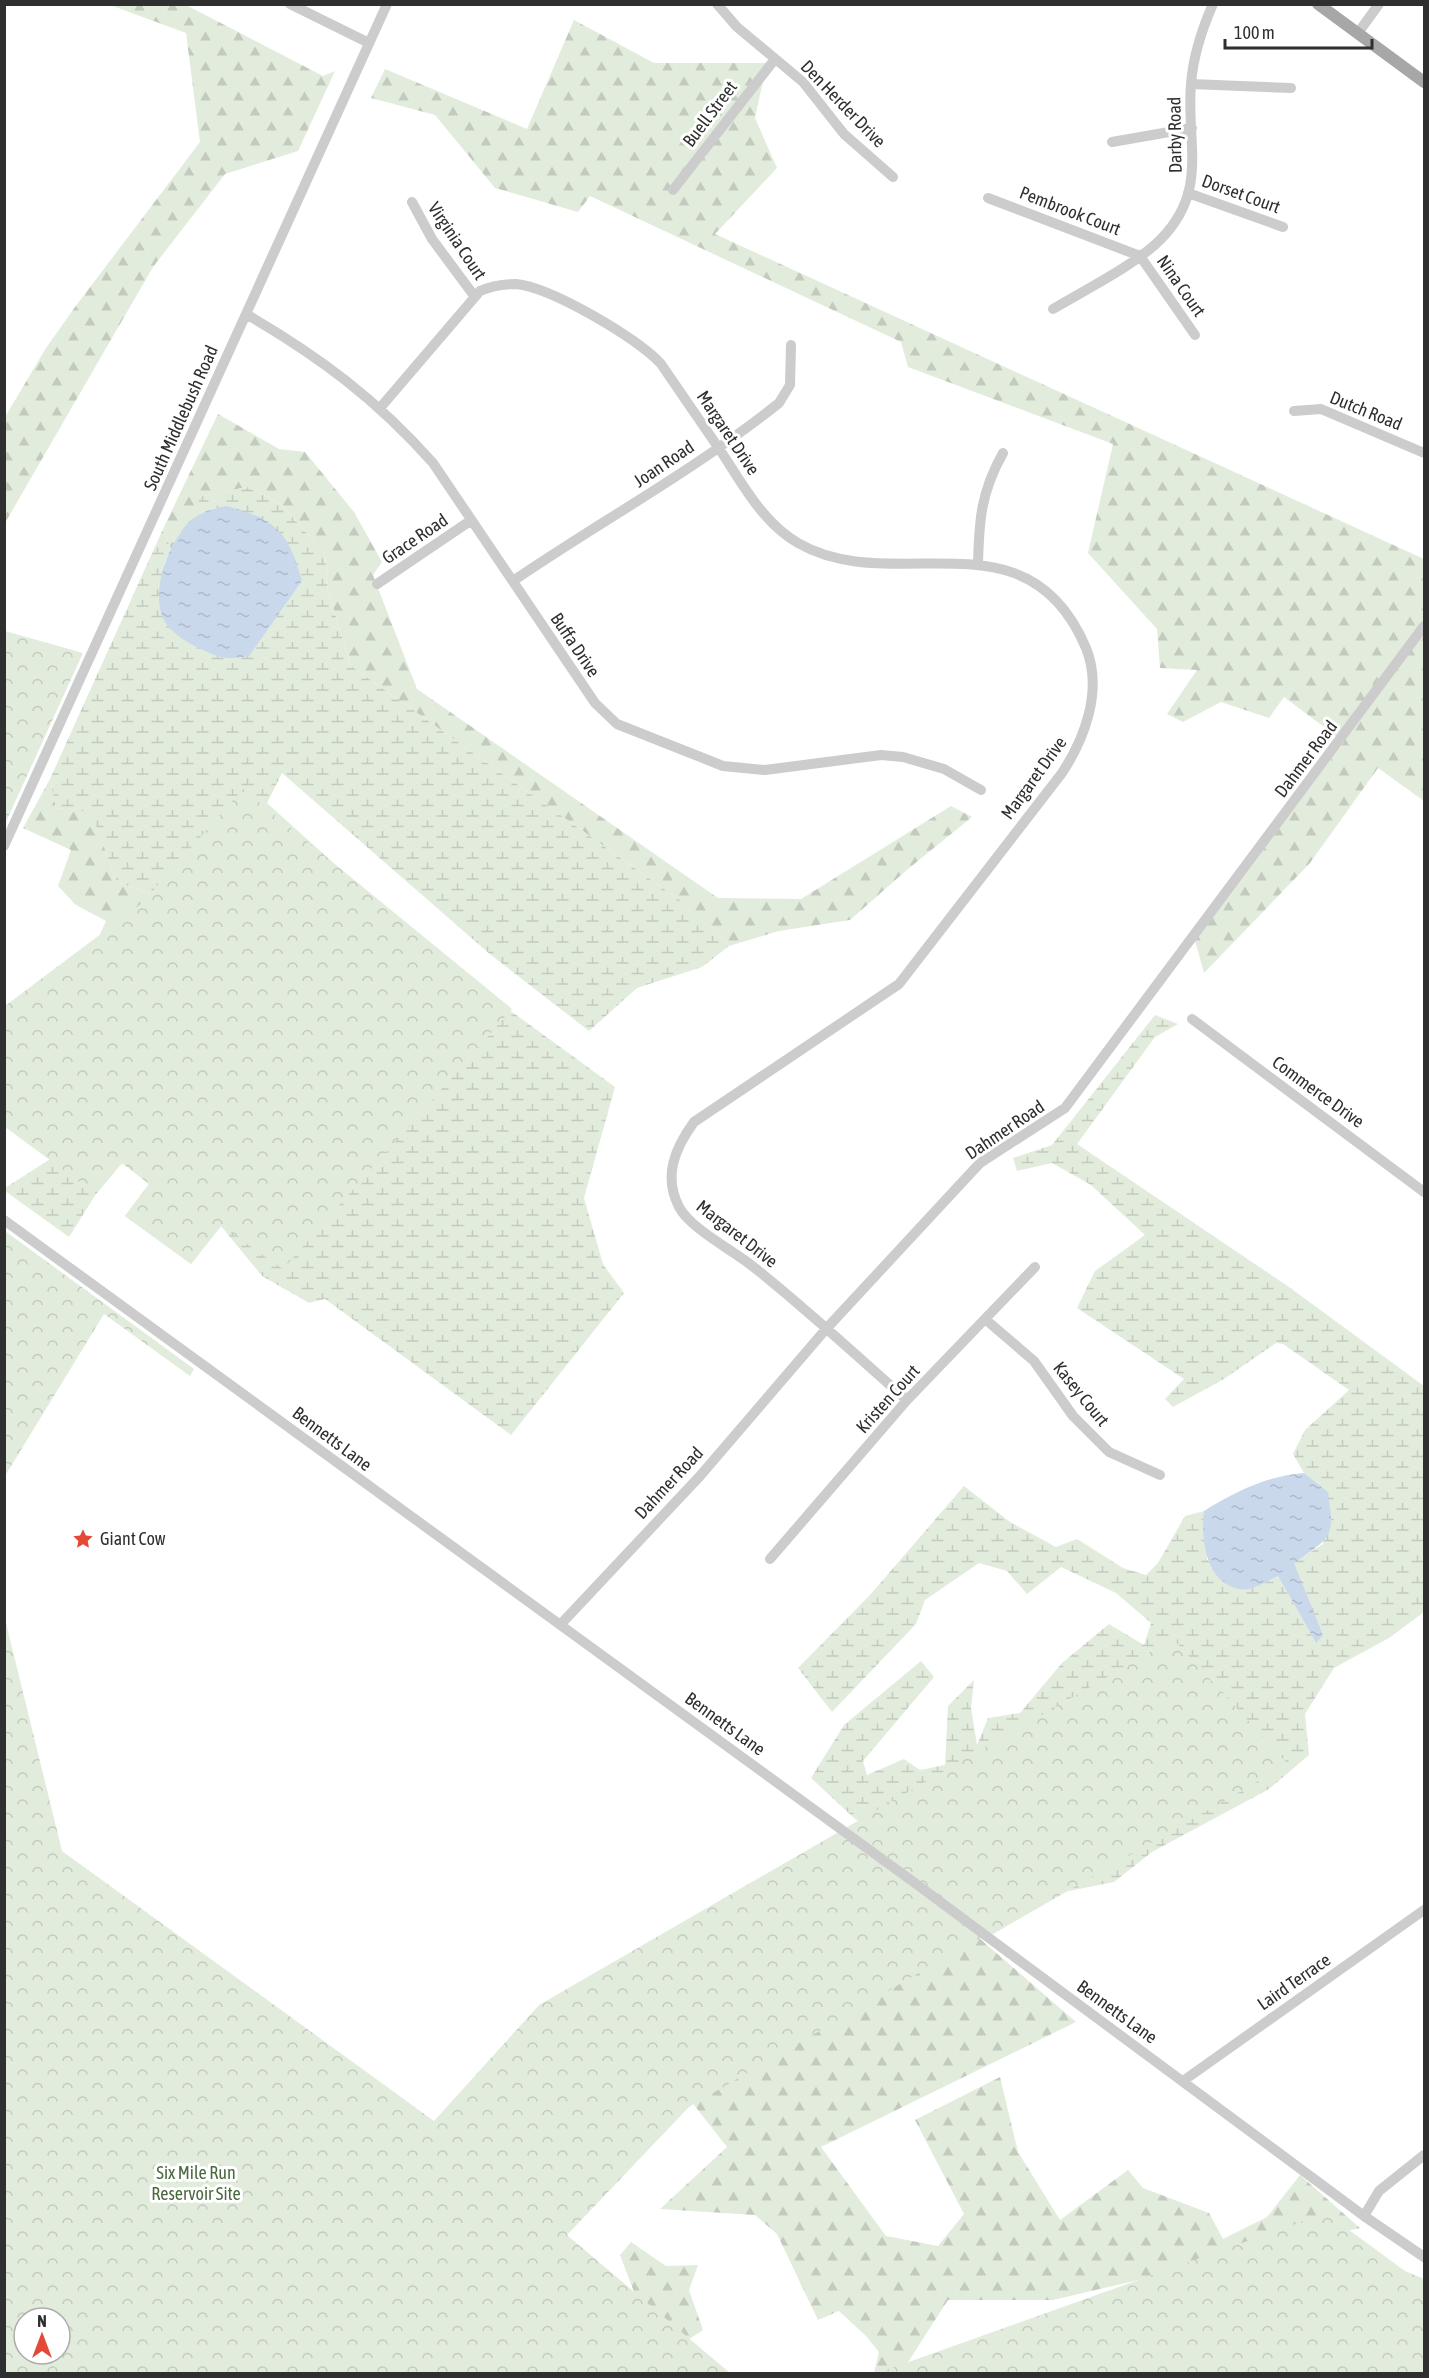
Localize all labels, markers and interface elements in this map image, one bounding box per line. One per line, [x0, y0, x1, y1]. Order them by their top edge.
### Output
scale bar [1225, 12, 1372, 50]
text: 100 m [1234, 22, 1275, 43]
street label: Den Herder Drive [797, 56, 890, 152]
street label: Buell Street [678, 77, 741, 151]
street label: Darby Road [1163, 97, 1186, 173]
street label: Dorset Court [1199, 170, 1283, 217]
street label: Pembrook Court [1017, 182, 1124, 239]
street label: Virginia Court [424, 198, 491, 283]
street label: Nina Court [1153, 251, 1210, 320]
street label: South Middlebush Road [139, 342, 222, 493]
street label: Margaret Drive [693, 387, 764, 479]
street label: Dutch Road [1327, 387, 1405, 435]
street label: Joan Road [630, 436, 698, 491]
street label: Grace Road [378, 509, 451, 568]
street label: Buffa Drive [546, 609, 604, 681]
street label: Dahmer Road [1270, 716, 1341, 801]
street label: Margaret Drive [997, 732, 1071, 823]
street label: Commerce Drive [1268, 1051, 1368, 1132]
street label: Dahmer Road [961, 1096, 1048, 1164]
street label: Margaret Drive [693, 1195, 782, 1272]
street label: Kasey Court [1049, 1357, 1114, 1430]
street label: Kristen Court [852, 1360, 924, 1437]
street label: Bennetts Lane [289, 1402, 376, 1475]
street label: Dahmer Road [630, 1442, 707, 1523]
place icon: Giant Cow [71, 1527, 95, 1551]
place label: Giant Cow [100, 1528, 166, 1549]
street label: Bennetts Lane [681, 1688, 769, 1760]
street label: Laird Terrace [1253, 1949, 1334, 2014]
street label: Bennetts Lane [1073, 1976, 1161, 2048]
park label: Six Mile Run Reservoir Site [151, 2162, 241, 2204]
north arrow [12, 2306, 72, 2366]
text: N [37, 2312, 47, 2330]

